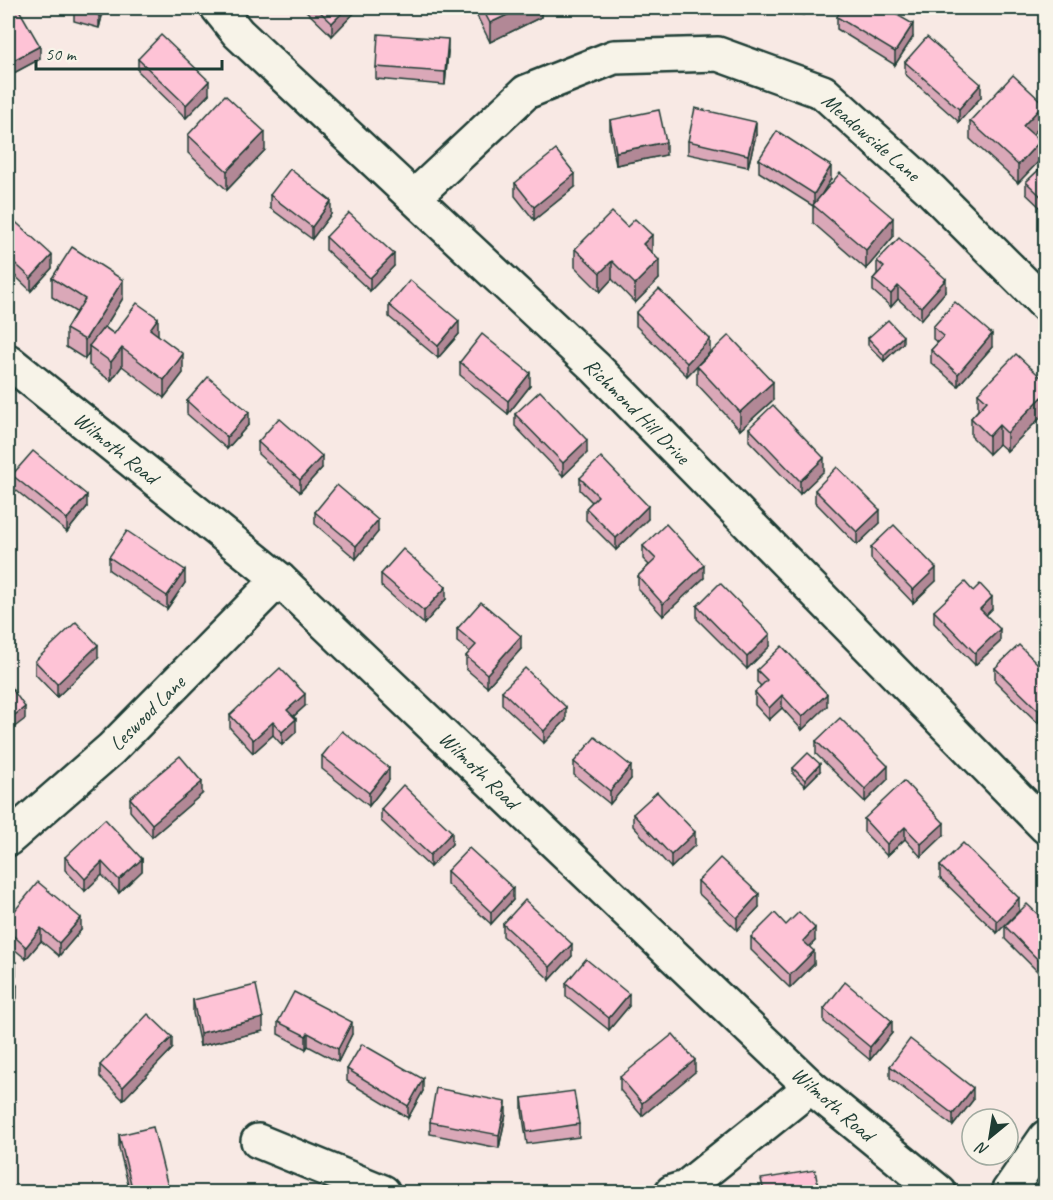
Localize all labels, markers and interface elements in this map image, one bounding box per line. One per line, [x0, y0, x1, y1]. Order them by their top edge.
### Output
scale bar [36, 33, 222, 71]
text: 50 m [45, 43, 78, 65]
street label: Meadowside Lane [816, 87, 927, 188]
street label: Richmond Hill Drive [578, 352, 696, 470]
street label: Wilmoth Road [69, 406, 166, 492]
street label: Leswood Lane [104, 669, 191, 756]
street label: Wilmoth Road [434, 726, 527, 817]
street label: Wilmoth Road [786, 1061, 883, 1149]
north arrow [960, 1107, 1020, 1167]
text: N [971, 1136, 992, 1160]

